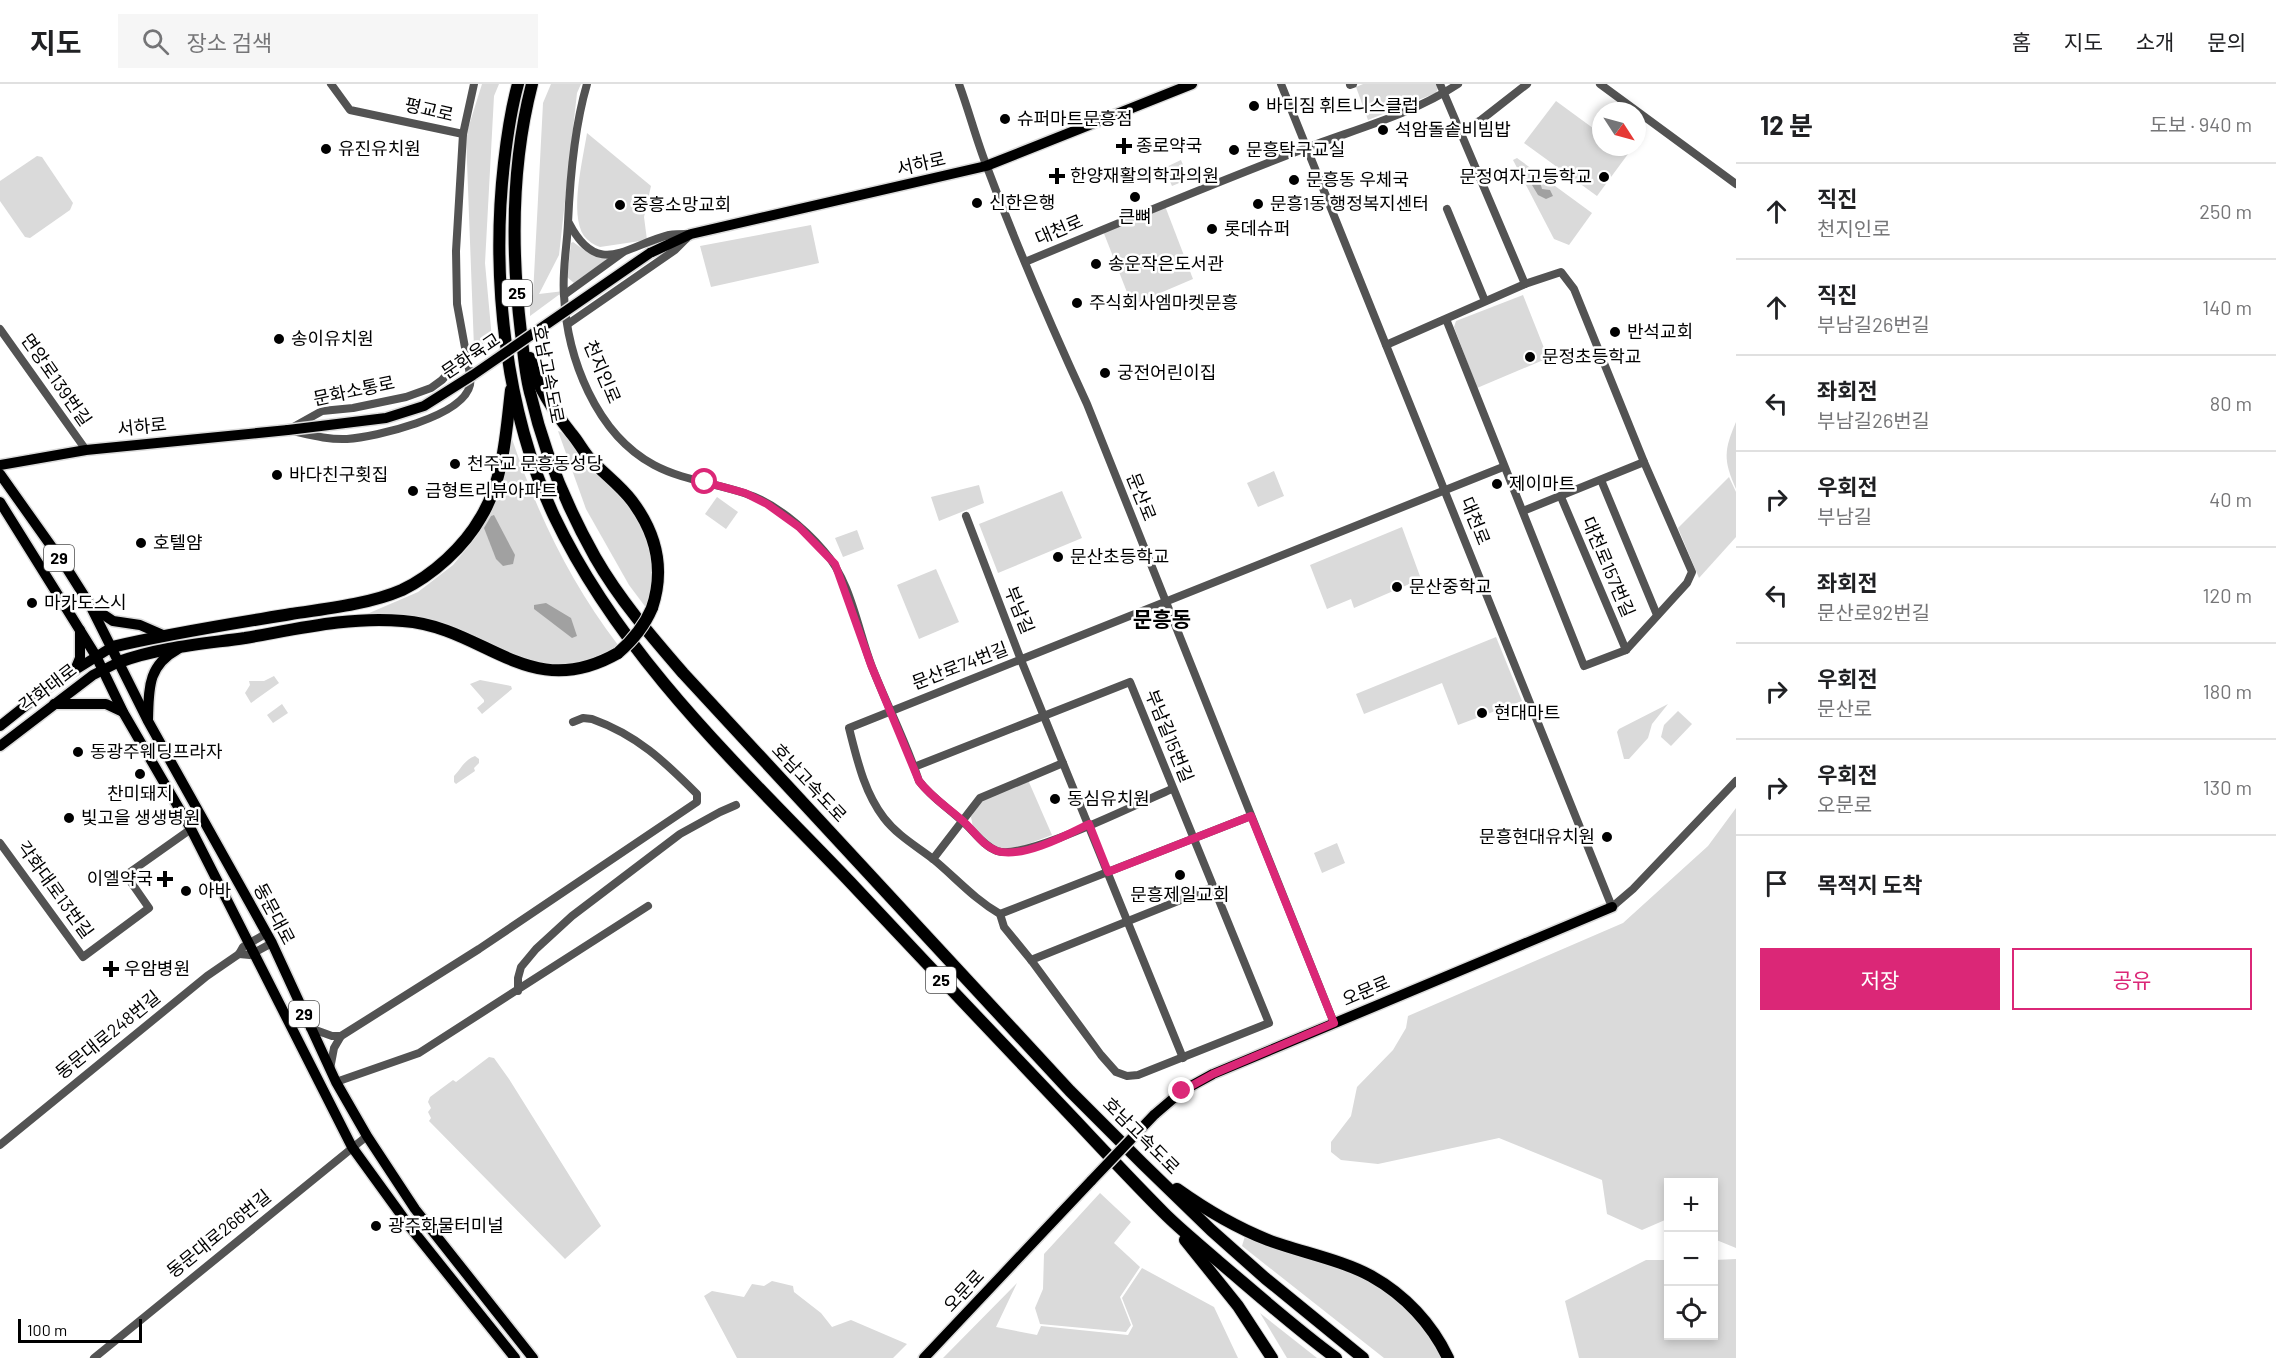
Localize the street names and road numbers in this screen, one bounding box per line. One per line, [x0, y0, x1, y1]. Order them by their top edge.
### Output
street label: 평교로 [403, 93, 456, 125]
street label: 서하로 [894, 147, 947, 179]
street label: 대천로 [1031, 209, 1086, 249]
road number: 25 [502, 280, 532, 306]
street label: 호남고속도로 [529, 323, 569, 425]
street label: 문화육교 [437, 328, 504, 383]
street label: 면앙로139번길 [17, 329, 97, 430]
street label: 천지인로 [580, 337, 626, 406]
street label: 문화소통로 [311, 371, 397, 409]
street label: 서하로 [116, 412, 168, 440]
street label: 문산로 [1122, 469, 1161, 524]
street label: 대천로 [1456, 493, 1495, 548]
street label: 대천로157번길 [1578, 513, 1640, 620]
road number: 29 [44, 545, 74, 571]
street label: 부남길 [1000, 582, 1039, 637]
street label: 문산로74번길 [908, 637, 1011, 693]
street label: 각화대로 [14, 658, 80, 716]
street label: 부남길15번길 [1141, 686, 1199, 785]
street label: 호남고속도로 [768, 738, 852, 826]
street label: 각화대로13번길 [13, 836, 98, 942]
street label: 동문대로 [250, 879, 300, 948]
road number: 25 [926, 967, 956, 993]
street label: 오문로 [1338, 970, 1393, 1010]
street label: 동문대로248번길 [51, 985, 164, 1083]
road number: 29 [289, 1001, 319, 1027]
street label: 호남고속도로 [1099, 1092, 1185, 1178]
street label: 동문대로266번길 [162, 1185, 275, 1282]
street label: 오문로 [938, 1265, 988, 1316]

